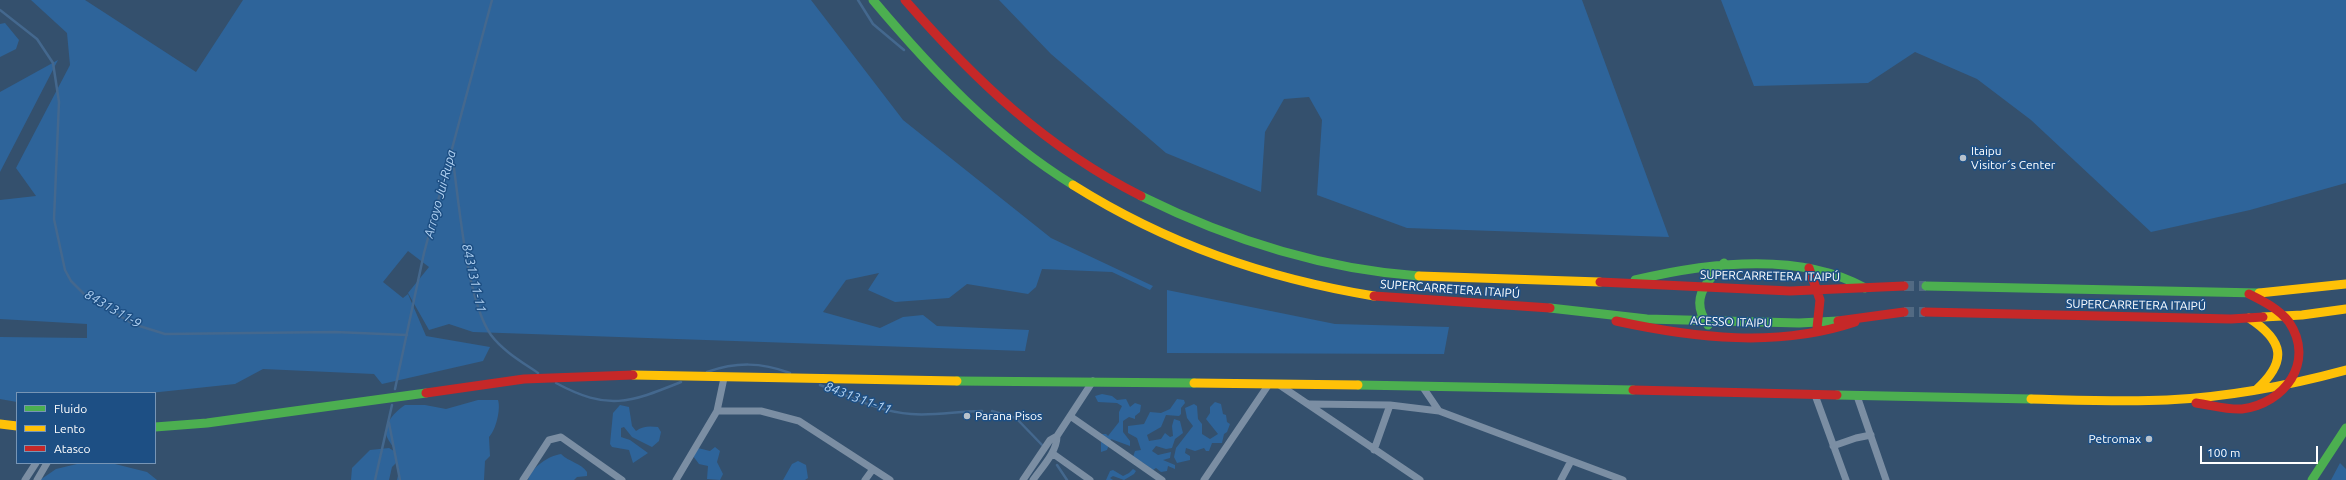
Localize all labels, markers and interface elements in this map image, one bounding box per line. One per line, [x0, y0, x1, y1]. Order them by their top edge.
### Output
place label: Itaipu Visitor´s Center [1971, 144, 2055, 172]
water label: Arroyo Jui-Rupa [421, 148, 459, 240]
marker: Itaipu Visitor´s Center [1958, 153, 1968, 163]
water label: 8431311-11 [459, 242, 489, 314]
street label: SUPERCARRETERA ITAIPÚ [1700, 268, 1840, 284]
street label: SUPERCARRETERA ITAIPÚ [1380, 277, 1520, 301]
water label: 8431311-9 [82, 287, 144, 331]
street label: SUPERCARRETERA ITAIPÚ [2066, 297, 2206, 313]
street label: ACESSO ITAIPU [1690, 313, 1772, 331]
water label: 8431311-11 [823, 379, 893, 417]
legend [16, 392, 156, 464]
text: Fluido [54, 402, 87, 415]
place label: Parana Pisos [975, 409, 1042, 423]
marker: Parana Pisos [962, 411, 972, 421]
text: Lento [54, 422, 85, 435]
place label: Petromax [2089, 432, 2141, 446]
marker: Petromax [2144, 434, 2154, 444]
scale bar [2202, 438, 2320, 464]
text: Atasco [54, 442, 90, 455]
text: 100 m [2207, 446, 2240, 459]

